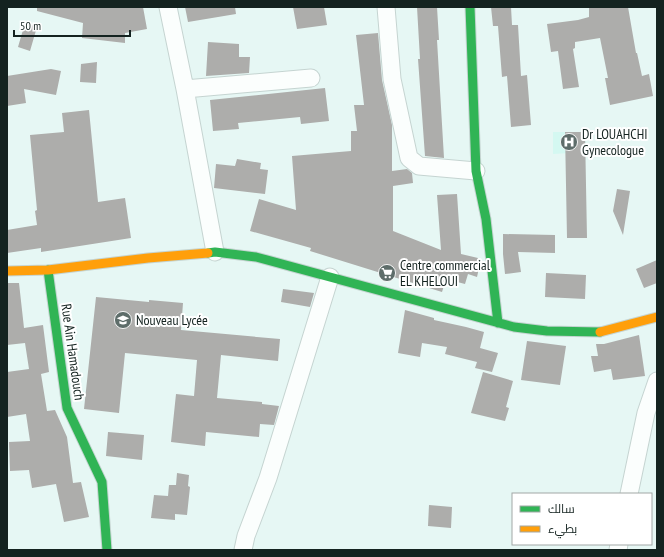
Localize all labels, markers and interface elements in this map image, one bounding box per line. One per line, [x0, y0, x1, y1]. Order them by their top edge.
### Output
scale bar [14, 12, 130, 38]
text: 50 m [20, 18, 41, 33]
place label: Dr LOUAHCHI Gynecologue [582, 125, 647, 159]
hospital icon: Dr LOUAHCHI Gynecologue [559, 132, 579, 152]
place label: Centre commercial EL KHELOUI [400, 256, 491, 290]
supermarket icon: Centre commercial EL KHELOUI [377, 263, 397, 283]
street label: Rue Ain Hamadouch [57, 303, 89, 401]
school or university icon: Nouveau Lycée [113, 310, 133, 330]
place label: Nouveau Lycée [136, 311, 208, 329]
legend [512, 493, 652, 545]
text: سالك [548, 501, 575, 516]
text: بطيء [548, 521, 577, 539]

